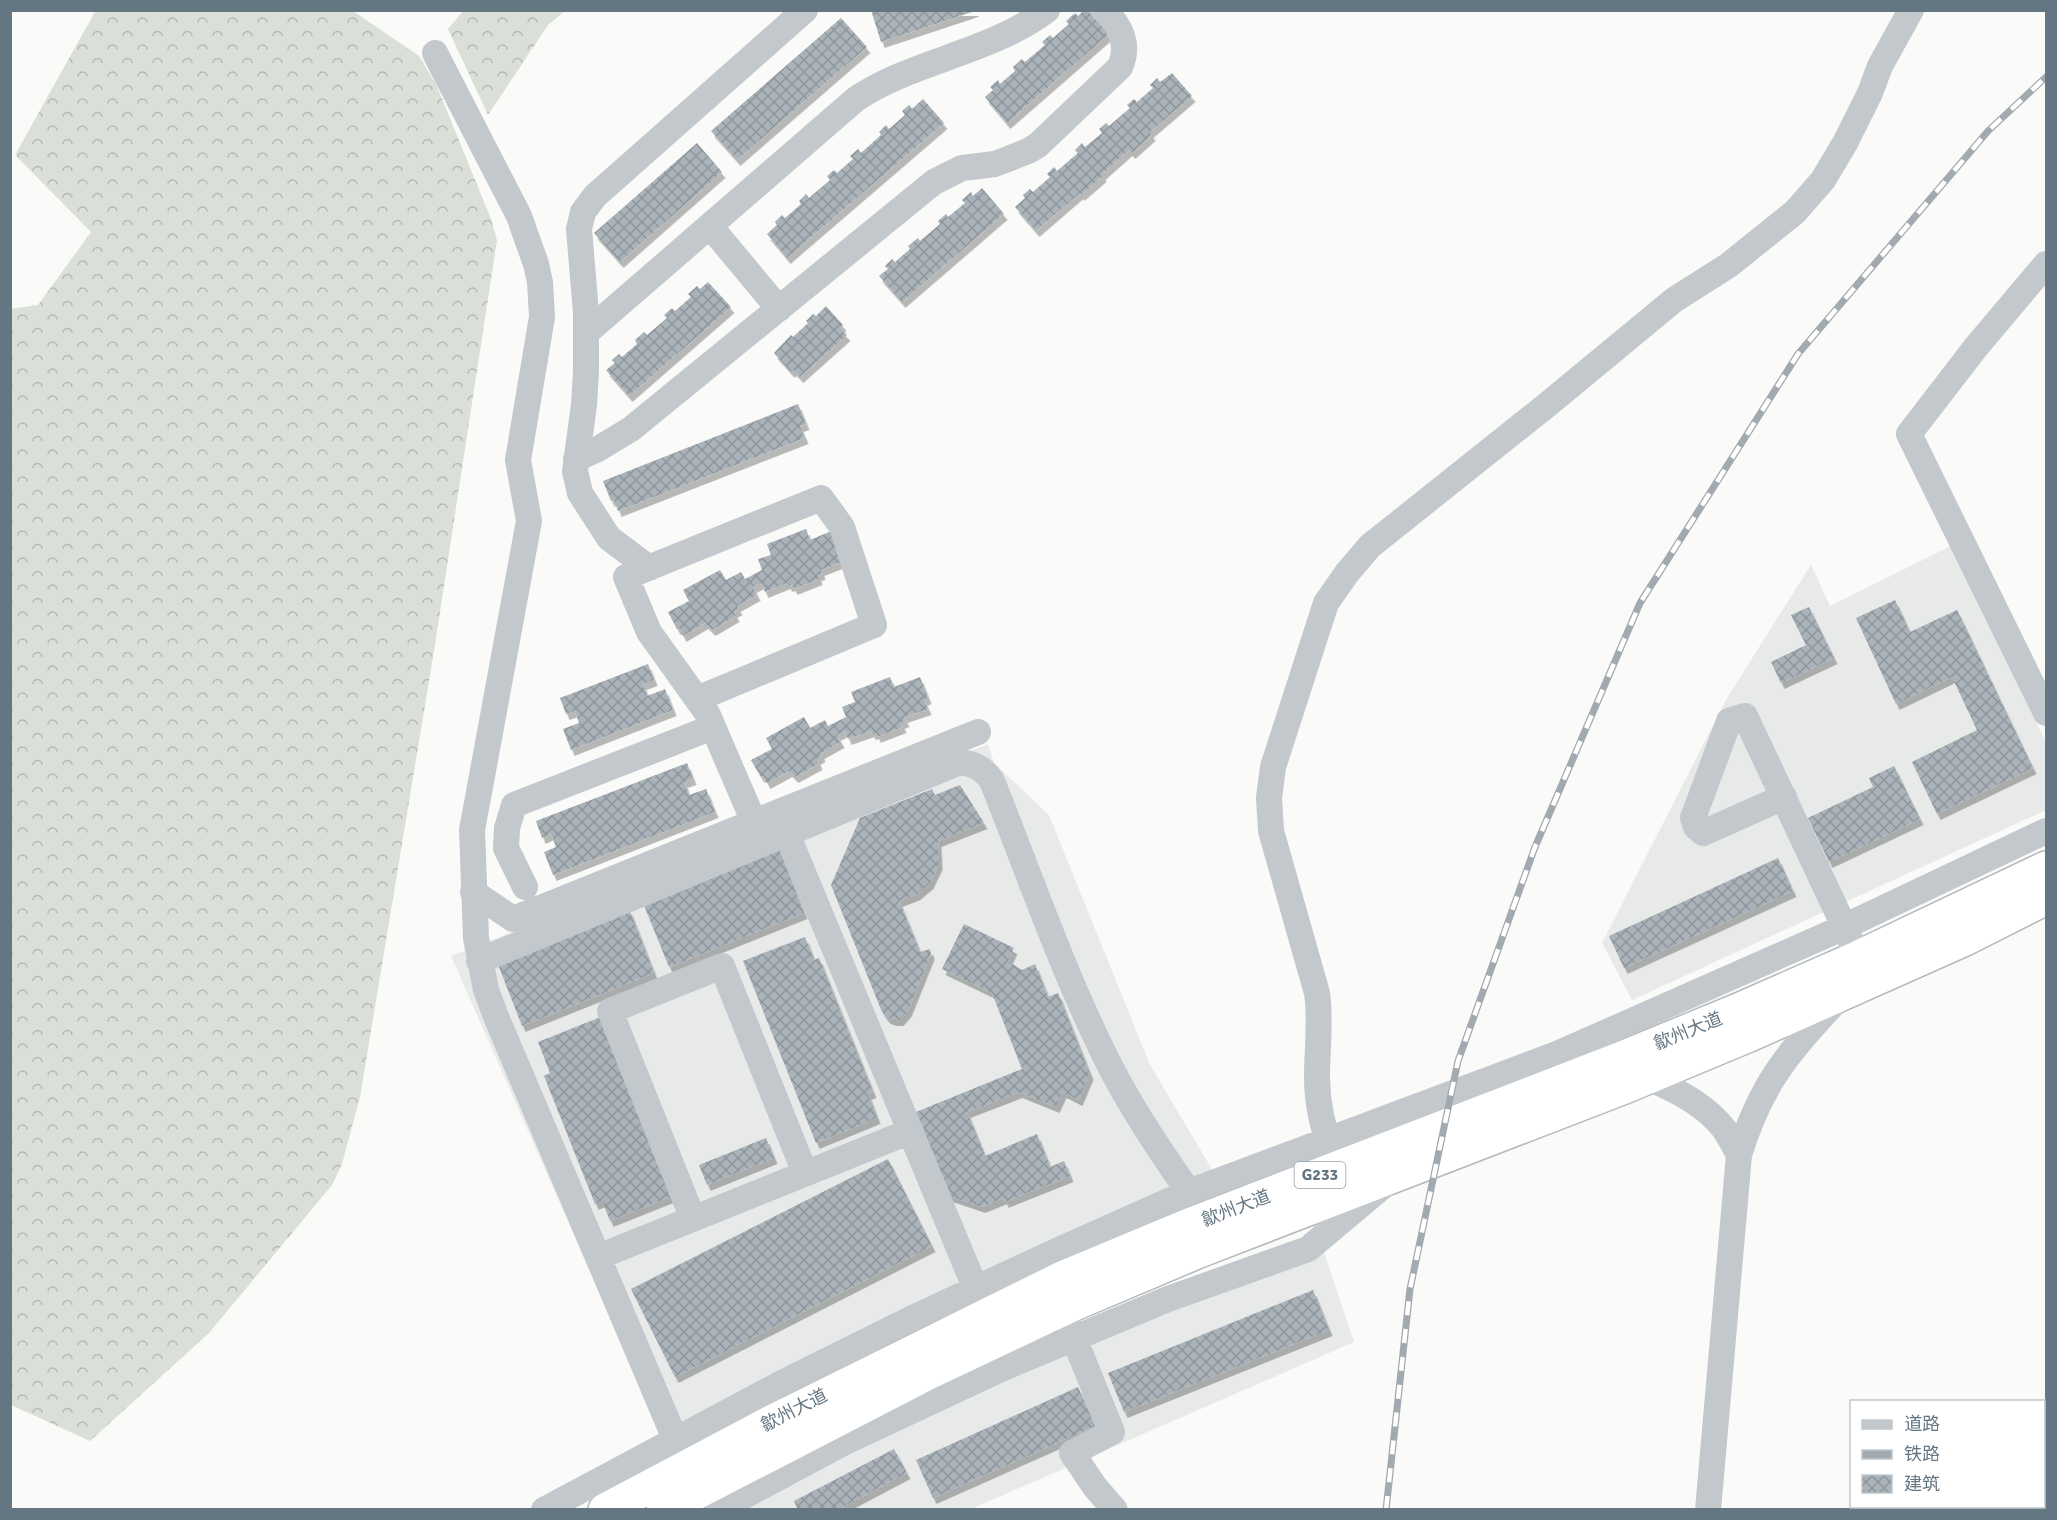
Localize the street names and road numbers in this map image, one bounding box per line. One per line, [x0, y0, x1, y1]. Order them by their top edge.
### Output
street label: 歙州大道 [1651, 1007, 1725, 1055]
road number: G233 [1294, 1162, 1346, 1188]
street label: 歙州大道 [1198, 1185, 1274, 1231]
street label: 歙州大道 [757, 1384, 831, 1436]

